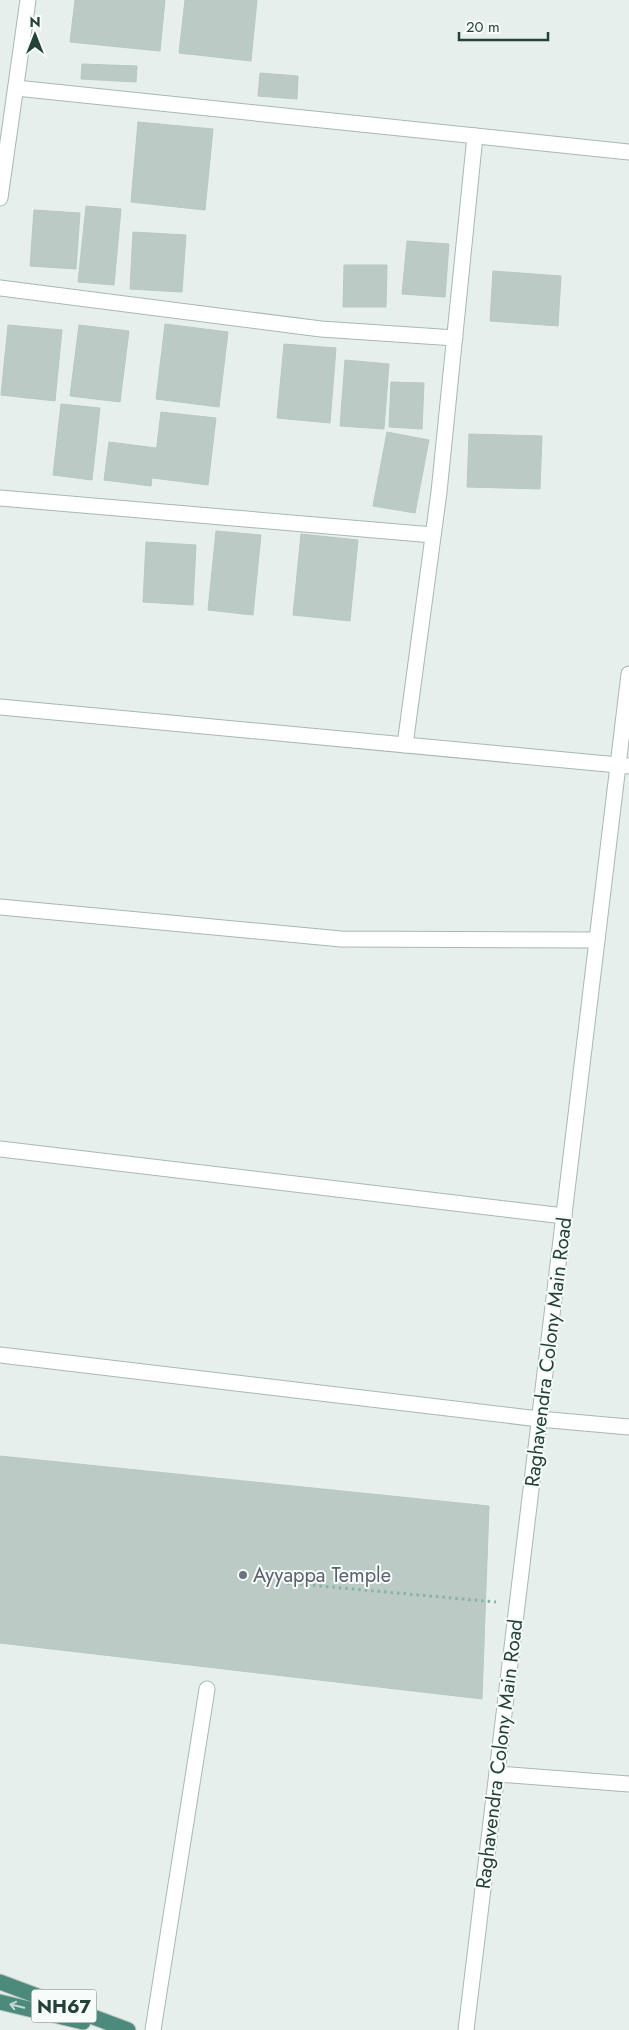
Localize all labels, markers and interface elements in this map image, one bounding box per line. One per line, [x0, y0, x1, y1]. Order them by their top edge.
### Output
north arrow [10, 10, 60, 60]
scale bar [459, 10, 548, 42]
text: N [29, 12, 41, 32]
text: 20 m [466, 16, 500, 38]
street label: Raghavendra Colony Main Road [518, 1216, 579, 1489]
place label: Ayyappa Temple [253, 1561, 391, 1590]
marker: Ayyappa Temple [237, 1569, 249, 1581]
street label: Raghavendra Colony Main Road [469, 1618, 530, 1891]
road number: NH67 [32, 1990, 96, 2022]
one-way arrow [10, 2001, 26, 2010]

